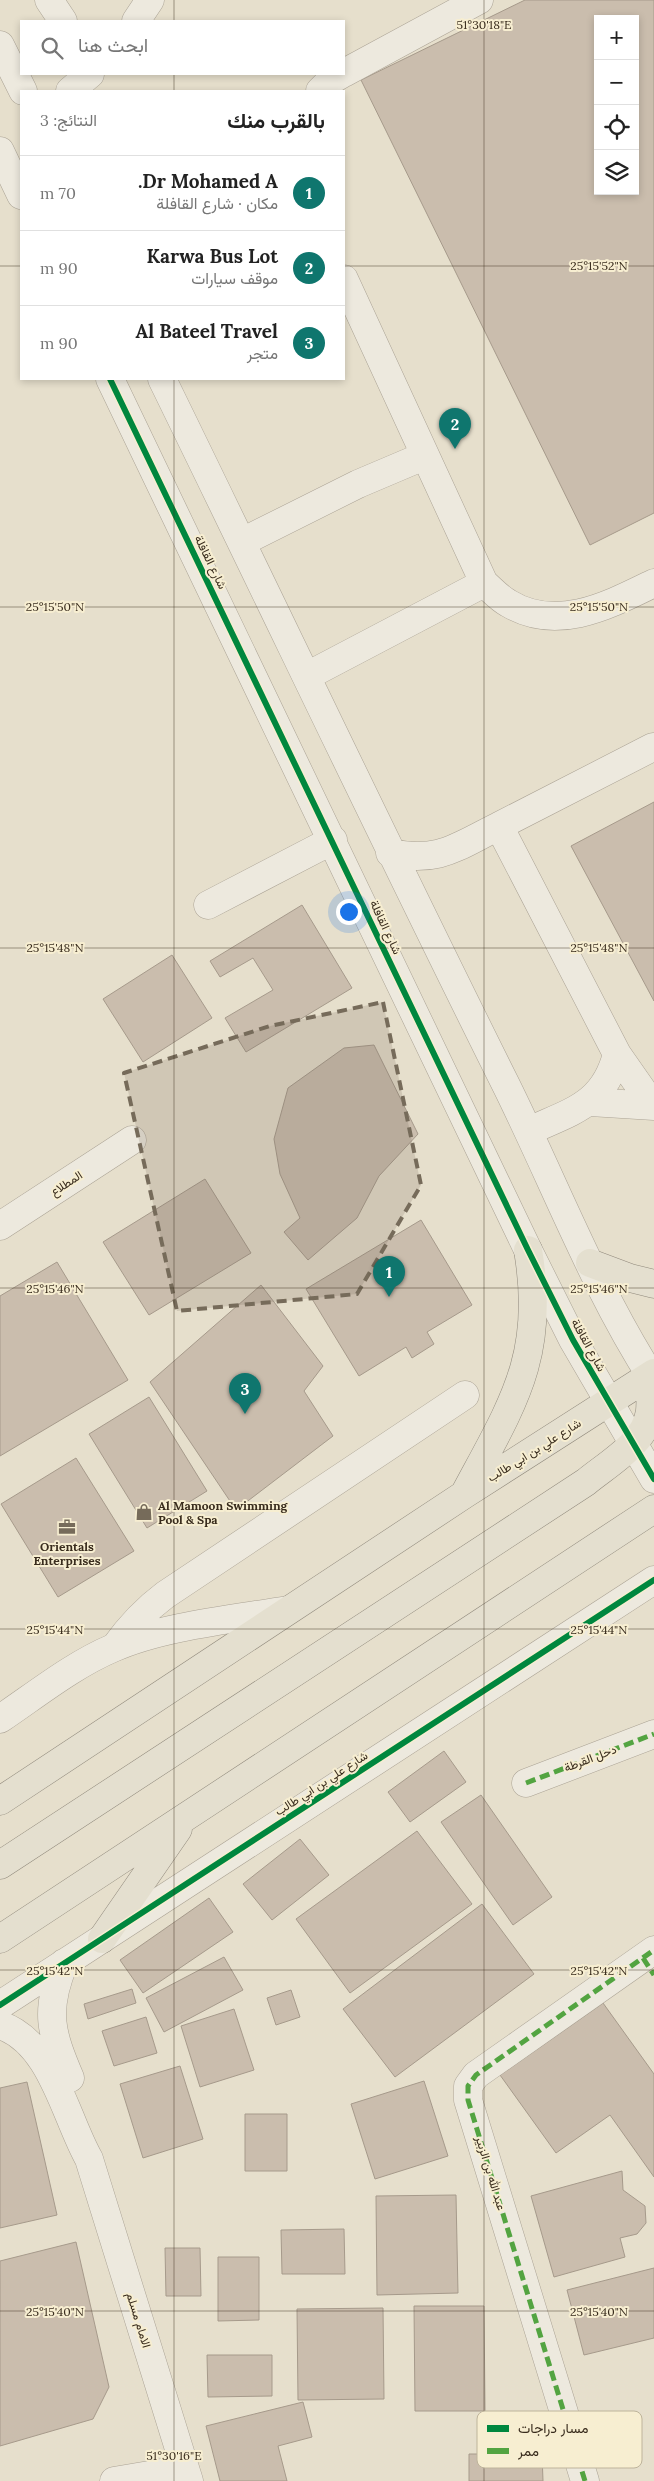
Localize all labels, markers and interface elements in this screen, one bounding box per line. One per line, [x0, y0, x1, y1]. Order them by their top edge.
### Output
map controls [594, 15, 639, 195]
button: + [594, 15, 639, 60]
text: 51°30'18"E [456, 17, 512, 32]
search box [20, 20, 345, 75]
text: ابحث هنا [78, 33, 148, 57]
icon: search [38, 34, 66, 62]
button: − [594, 60, 639, 105]
button: locate [594, 105, 639, 150]
text: بالقرب منك [227, 107, 325, 134]
text: النتائج: 3 [40, 110, 97, 130]
button: layers [594, 150, 639, 195]
text: Dr Mohamed A. [138, 169, 278, 193]
text: 70 m [40, 183, 76, 203]
text: 1 [306, 183, 312, 203]
text: مكان · شارع القافلة [156, 193, 278, 213]
text: Karwa Bus Lot [147, 244, 278, 268]
text: 90 m [40, 258, 78, 278]
text: 2 [305, 258, 313, 278]
text: 25°15'52"N [570, 258, 628, 273]
text: موقف سيارات [191, 268, 278, 288]
text: Al Bateel Travel [136, 319, 278, 343]
text: 90 m [40, 333, 78, 353]
text: 3 [305, 333, 313, 353]
text: متجر [247, 343, 278, 363]
pin: 2 [439, 408, 471, 449]
street label: شارع القافلة [190, 533, 230, 592]
text: 25°15'50"N [26, 599, 84, 614]
text: 25°15'50"N [570, 599, 628, 614]
street label: شارع القافلة [365, 897, 405, 957]
your location [336, 899, 362, 925]
text: 25°15'48"N [26, 940, 84, 955]
text: 25°15'48"N [570, 940, 628, 955]
street label: المطلاع [47, 1167, 86, 1201]
pin: 1 [373, 1256, 405, 1297]
text: 25°15'46"N [26, 1281, 84, 1296]
text: 25°15'46"N [570, 1281, 628, 1296]
street label: شارع القافلة [567, 1316, 610, 1375]
pin: 3 [229, 1373, 261, 1414]
street label: شارع علي بن ابي طالب [484, 1415, 585, 1487]
place label: Al Mamoon Swimming Pool & Spa [158, 1498, 289, 1527]
shop icon: Al Mamoon Swimming Pool & Spa [134, 1502, 154, 1522]
office icon: Orientals Enterprises [57, 1517, 77, 1537]
place label: Orientals Enterprises [33, 1539, 101, 1568]
text: 25°15'44"N [27, 1622, 83, 1637]
text: 25°15'44"N [571, 1622, 627, 1637]
street label: دحل القرطة [562, 1741, 619, 1776]
street label: شارع علي بن ابي طالب [272, 1747, 372, 1821]
text: 25°15'42"N [27, 1963, 83, 1978]
text: 25°15'42"N [571, 1963, 627, 1978]
street label: عبد الله بن الزبير [471, 2133, 509, 2212]
street label: الامام مسلم [122, 2290, 155, 2350]
text: 25°15'40"N [26, 2304, 84, 2319]
text: 25°15'40"N [570, 2304, 628, 2319]
legend [477, 2411, 642, 2468]
text: مسار دراجات [518, 2419, 589, 2437]
text: ممر [517, 2442, 539, 2460]
text: 51°30'16"E [146, 2448, 202, 2463]

